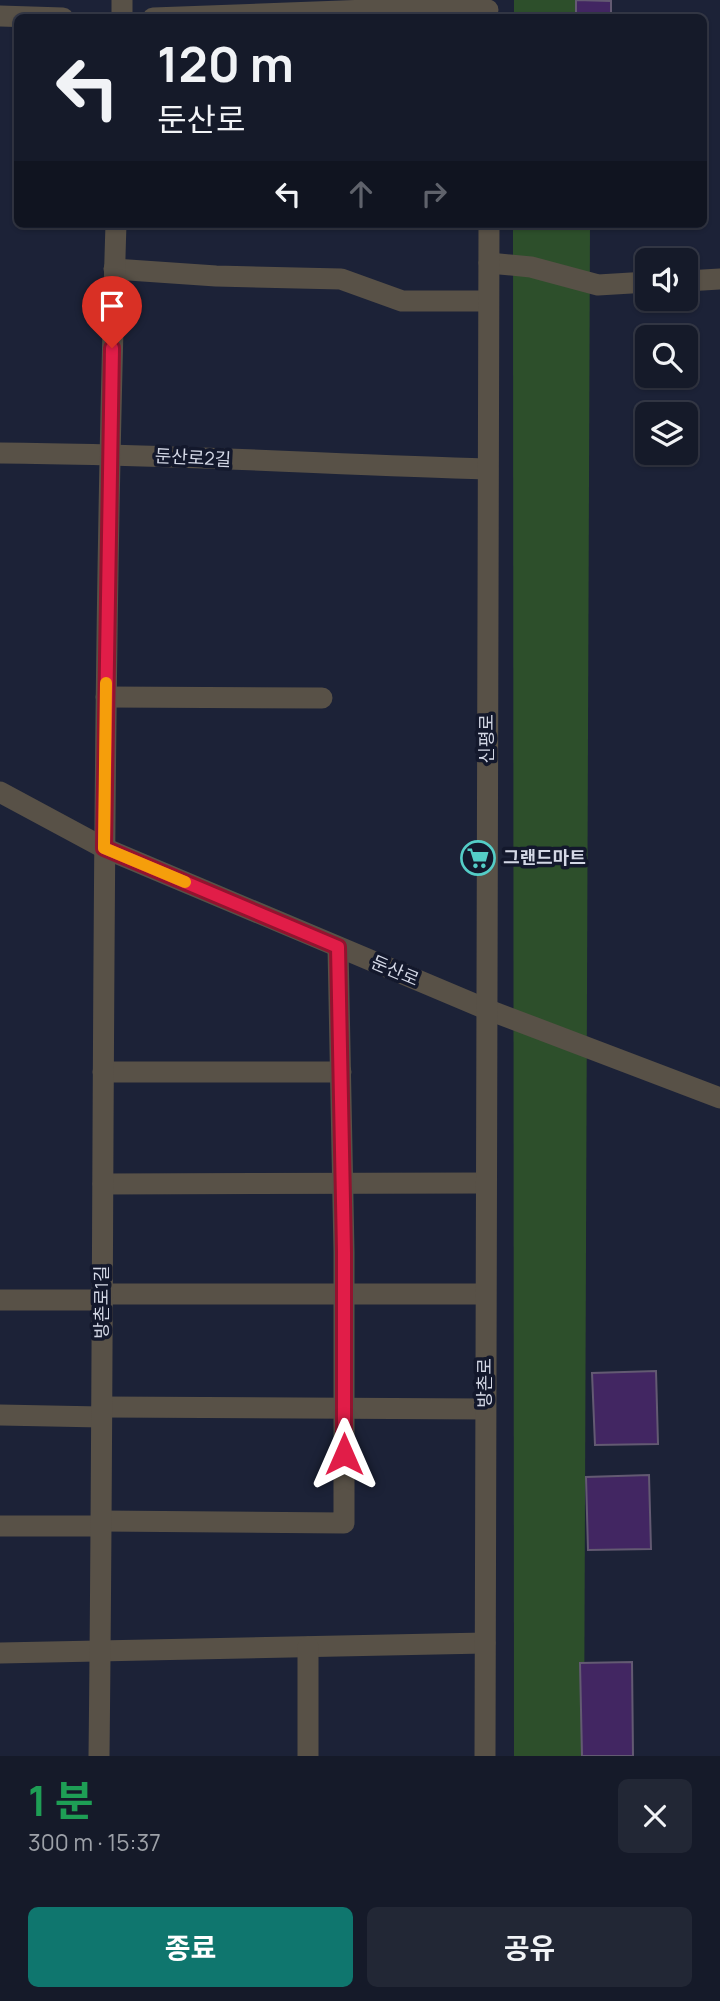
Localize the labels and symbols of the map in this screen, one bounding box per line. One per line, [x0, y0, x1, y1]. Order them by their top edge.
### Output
pin [82, 276, 142, 348]
street label: 둔산로2길 [154, 443, 232, 471]
street label: 신평로 [474, 714, 498, 764]
supermarket icon: 그랜드마트 [459, 839, 497, 877]
place label: 그랜드마트 [503, 845, 586, 869]
street label: 둔산로 [368, 949, 423, 991]
street label: 방촌로1길 [89, 1265, 113, 1339]
street label: 방촌로 [472, 1358, 496, 1408]
position arrow [307, 1417, 381, 1491]

